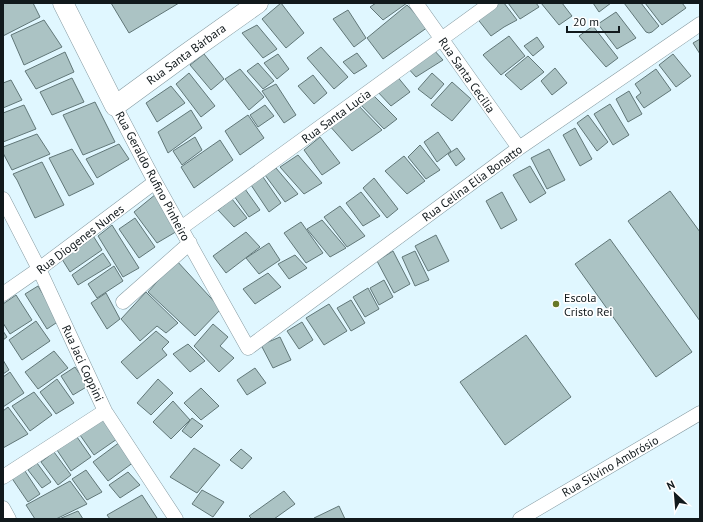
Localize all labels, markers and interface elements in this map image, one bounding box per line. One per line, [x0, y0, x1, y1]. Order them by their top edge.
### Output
scale bar [567, 8, 619, 34]
text: 20 m [573, 14, 599, 29]
street label: Rua Santa Bárbara [143, 20, 229, 88]
street label: Rua Santa Cecília [435, 34, 499, 116]
street label: Rua Santa Lucia [299, 86, 374, 146]
street label: Rua Geraldo Rufino Pinheiro [112, 109, 194, 243]
street label: Rua Celina Elia Bonatto [419, 142, 525, 224]
street label: Rua Diogenes Nunes [33, 201, 127, 277]
place label: Escola Cristo Rei [564, 290, 612, 319]
marker: Escola Cristo Rei [551, 299, 561, 309]
street label: Rua Jaci Coppini [59, 322, 107, 404]
street label: Rua Silvino Ambrósio [559, 432, 661, 500]
north arrow [655, 474, 695, 514]
text: N [664, 477, 677, 493]

